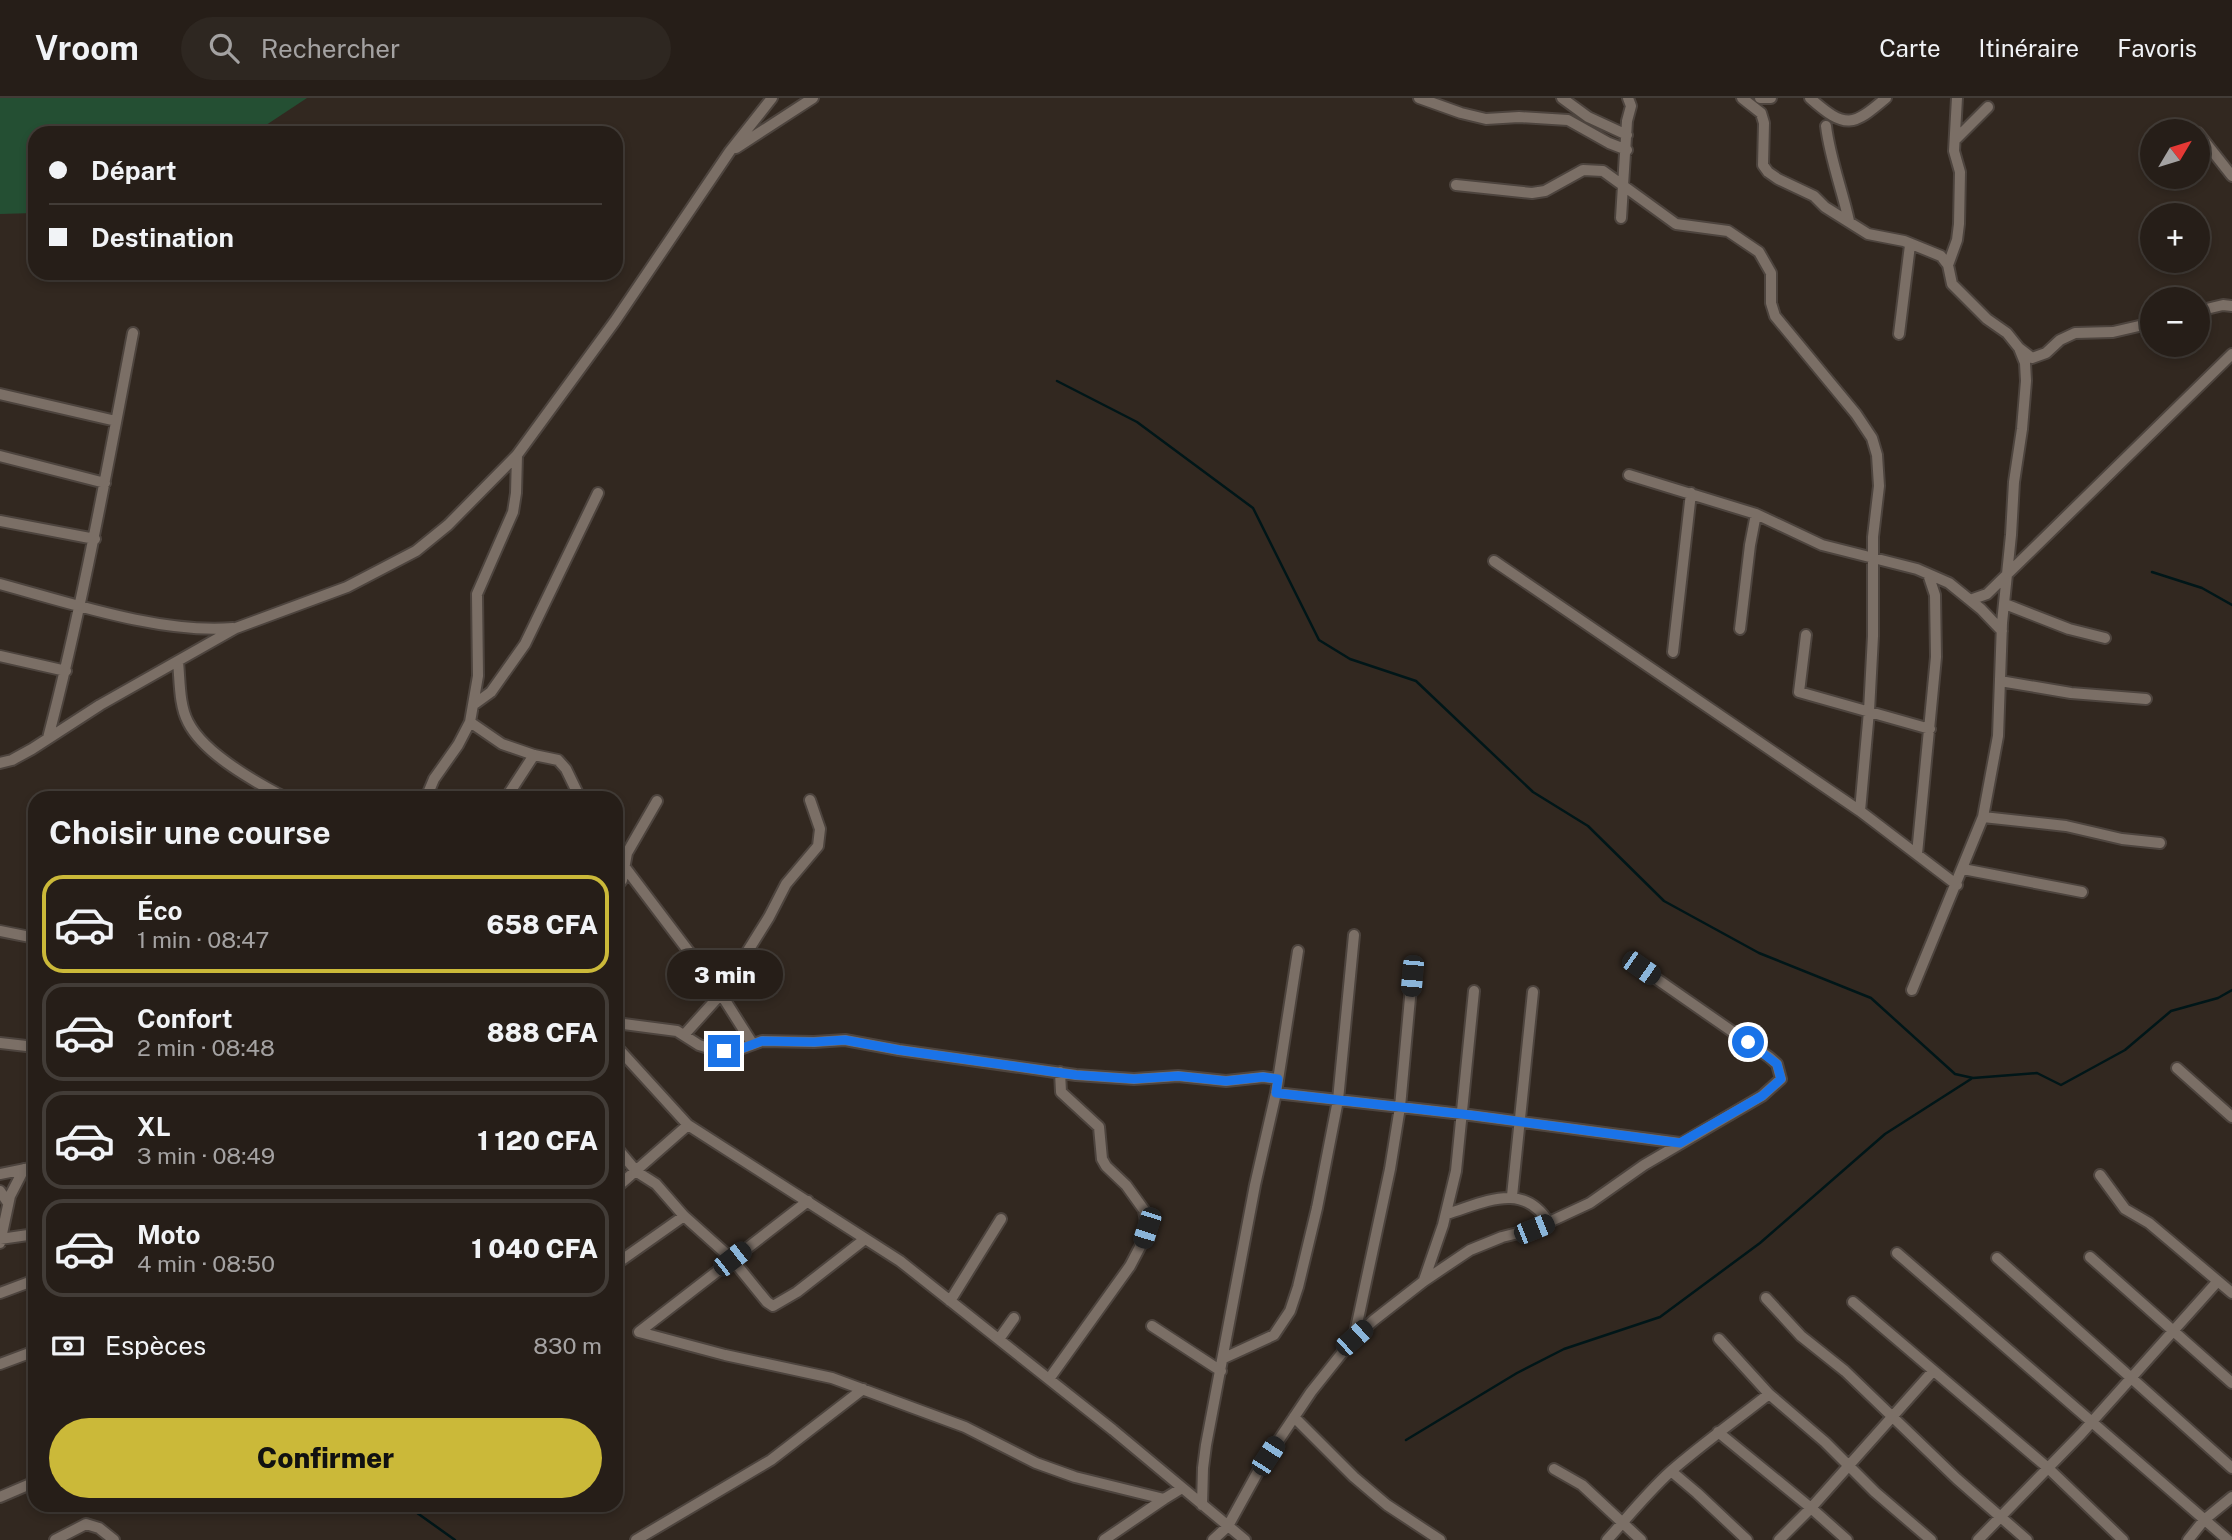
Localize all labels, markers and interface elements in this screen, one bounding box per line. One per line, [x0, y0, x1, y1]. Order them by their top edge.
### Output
search box [181, 17, 671, 80]
text: Vroom [35, 29, 139, 67]
icon: search [205, 29, 243, 67]
text: Rechercher [261, 33, 400, 64]
text: Carte [1879, 34, 1941, 62]
text: Itinéraire [1979, 34, 2079, 62]
text: Favoris [2117, 34, 2197, 62]
north arrow [2140, 119, 2210, 189]
map controls [2140, 119, 2210, 357]
text: Départ [91, 155, 177, 186]
button: + [2140, 203, 2210, 273]
text: Destination [91, 222, 234, 253]
button: − [2140, 287, 2210, 357]
text: Choisir une course [49, 814, 331, 851]
icon: car [53, 893, 116, 956]
text: Éco [137, 895, 183, 926]
text: 658 CFA [487, 909, 598, 940]
text: 1 min · 08:47 [137, 926, 269, 953]
car [1618, 947, 1665, 989]
callout: 3 min [666, 950, 782, 998]
car [1400, 954, 1425, 998]
text: 3 min [694, 961, 756, 988]
icon: car [53, 1001, 116, 1064]
text: Confort [137, 1003, 233, 1034]
text: 888 CFA [487, 1017, 598, 1048]
route start [1732, 1026, 1764, 1058]
text: 2 min · 08:48 [137, 1034, 275, 1061]
route end [708, 1035, 740, 1067]
icon: car [53, 1109, 116, 1172]
text: XL [137, 1111, 171, 1142]
text: 1 120 CFA [477, 1125, 598, 1156]
text: 3 min · 08:49 [137, 1142, 275, 1169]
car [1131, 1205, 1164, 1251]
car [1511, 1211, 1558, 1247]
icon: car [53, 1217, 116, 1280]
text: Moto [137, 1219, 200, 1250]
text: 1 040 CFA [471, 1233, 598, 1264]
car [709, 1238, 756, 1280]
text: 4 min · 08:50 [137, 1250, 275, 1277]
car [1332, 1316, 1377, 1360]
icon: cash [49, 1327, 87, 1365]
text: Espèces [105, 1330, 206, 1361]
text: 830 m [533, 1332, 602, 1359]
button: Confirmer [49, 1418, 602, 1498]
car [1248, 1433, 1289, 1479]

